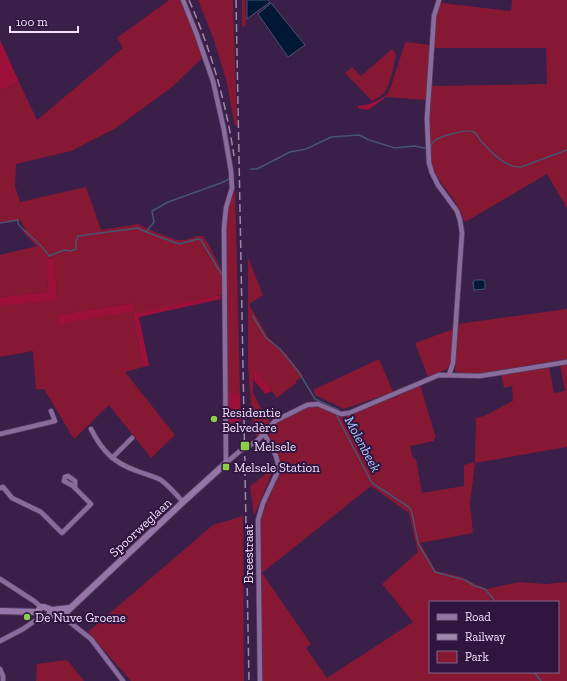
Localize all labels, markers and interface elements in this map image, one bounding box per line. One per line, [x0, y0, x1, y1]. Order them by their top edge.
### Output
scale bar [10, 8, 78, 34]
text: 100 m [16, 15, 48, 29]
place label: Residentie Belvedère [222, 405, 281, 435]
water label: Molenbeek [341, 413, 384, 475]
marker: Residentie Belvedère [209, 414, 219, 424]
place label: Melsele [254, 439, 296, 454]
marker: Melsele [239, 440, 251, 452]
place label: Melsele Station [234, 460, 320, 475]
marker: Melsele Station [221, 462, 231, 472]
street label: Spoorweglaan [106, 494, 175, 560]
street label: Breestraat [241, 524, 256, 583]
legend [429, 601, 559, 673]
place label: De Nuve Groene [35, 610, 126, 625]
text: Road [465, 610, 491, 624]
marker: De Nuve Groene [22, 612, 32, 622]
text: Railway [465, 630, 506, 644]
text: Park [465, 650, 490, 664]

